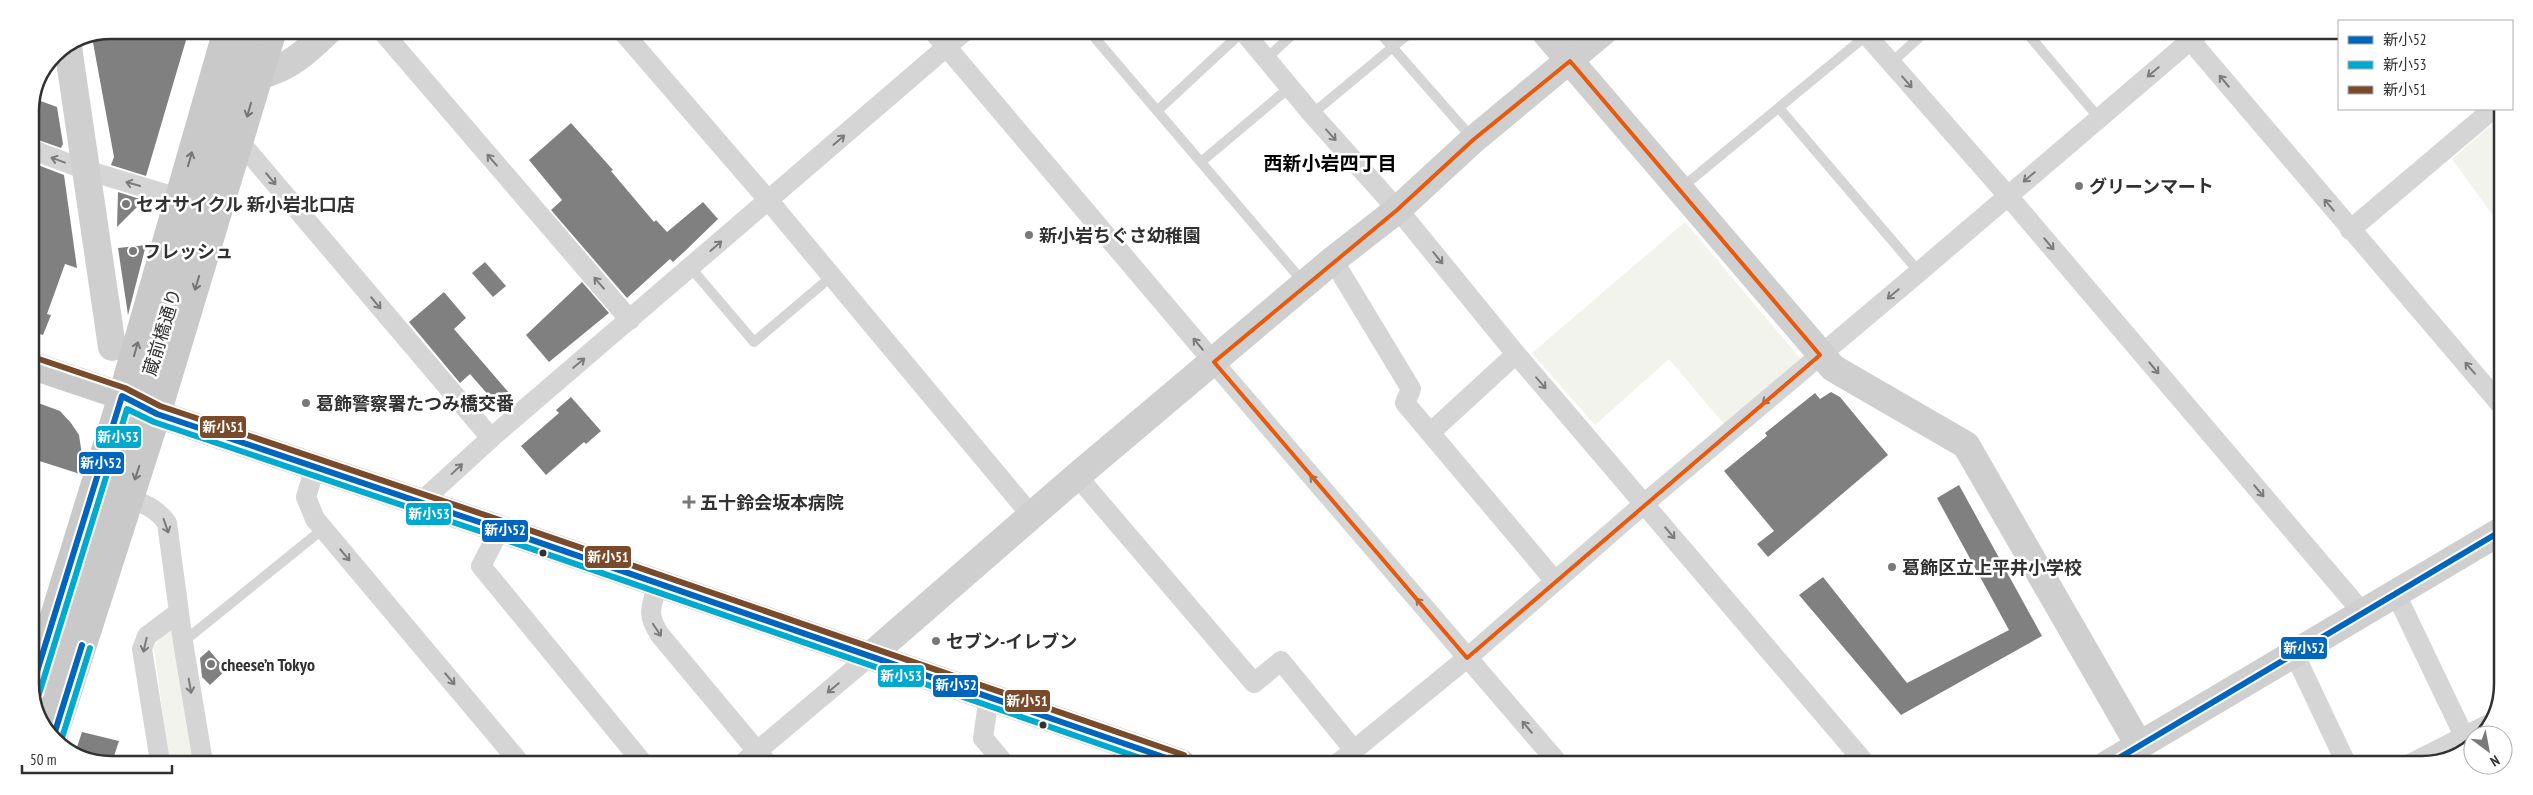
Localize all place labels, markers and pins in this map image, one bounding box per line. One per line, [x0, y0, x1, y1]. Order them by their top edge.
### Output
place label: グリーンマート [2089, 175, 2214, 198]
marker: グリーンマート [2073, 180, 2085, 192]
place label: セオサイクル 新小岩北口店 [136, 193, 355, 216]
marker: セオサイクル 新小岩北口店 [120, 198, 132, 210]
place label: 新小岩ちぐさ幼稚園 [1039, 224, 1201, 247]
marker: 新小岩ちぐさ幼稚園 [1023, 229, 1035, 241]
place label: フレッシュ [143, 240, 233, 263]
marker: フレッシュ [127, 245, 139, 257]
place label: 葛飾警察署たつみ橋交番 [316, 392, 514, 415]
marker: 葛飾警察署たつみ橋交番 [300, 397, 312, 409]
place label: 五十鈴会坂本病院 [700, 491, 844, 514]
marker: 五十鈴会坂本病院 [682, 495, 696, 509]
unlabelled marker [538, 548, 548, 558]
place label: 葛飾区立上平井小学校 [1902, 556, 2082, 579]
marker: 葛飾区立上平井小学校 [1886, 561, 1898, 573]
place label: セブン-イレブン [946, 630, 1077, 653]
marker: セブン-イレブン [930, 635, 942, 647]
place label: cheese’n Tokyo [221, 653, 315, 676]
marker: cheese’n Tokyo [205, 658, 217, 670]
unlabelled marker [1038, 720, 1048, 730]

